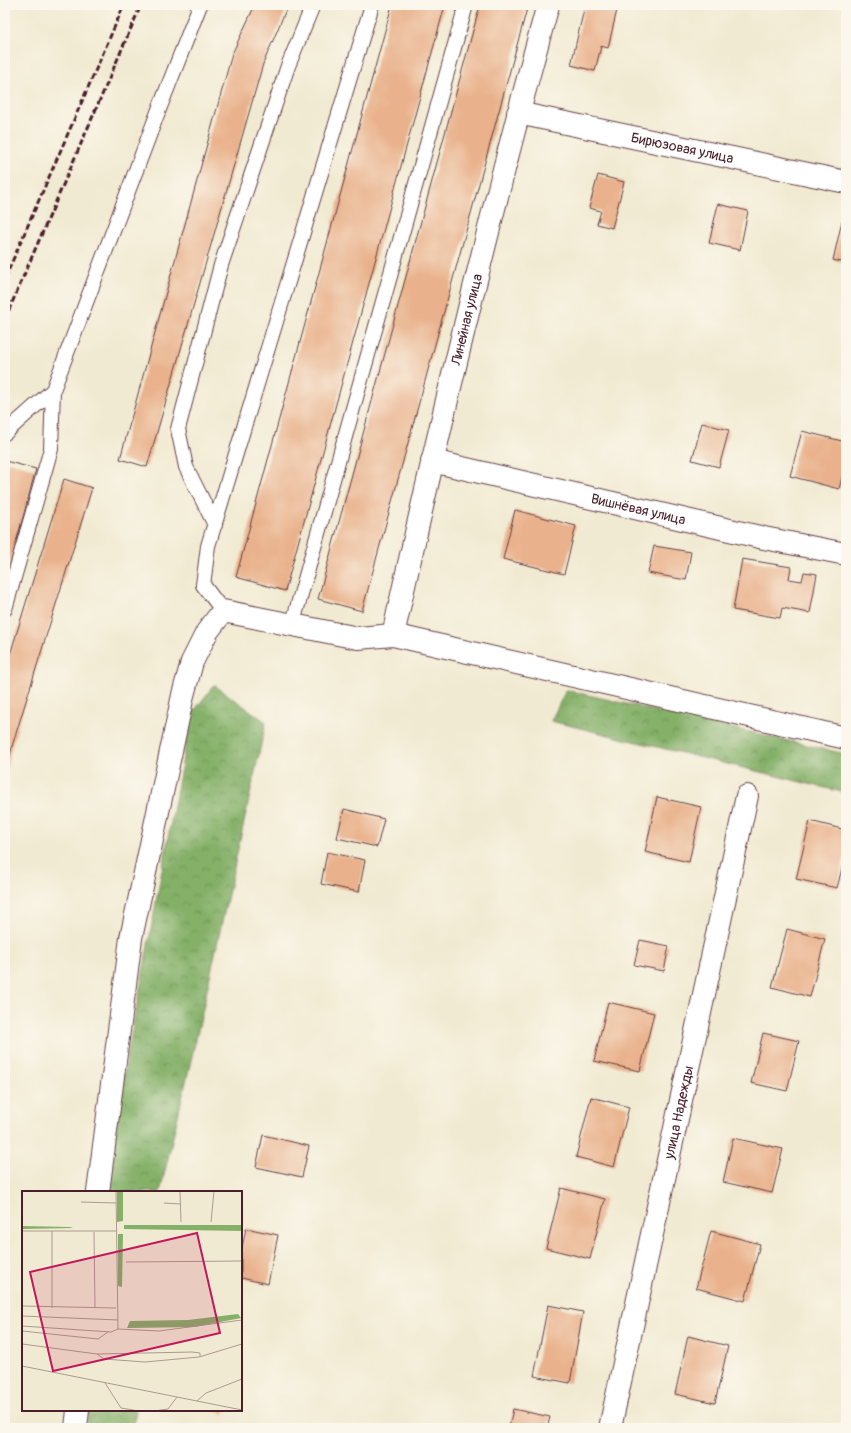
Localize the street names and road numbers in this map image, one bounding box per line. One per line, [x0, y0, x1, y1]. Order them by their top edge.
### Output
street label: Бирюзовая улица [629, 129, 735, 167]
street label: Линейная улица [447, 272, 486, 368]
street label: Вишнёвая улица [589, 490, 687, 529]
street label: улица Надежды [660, 1064, 697, 1162]

